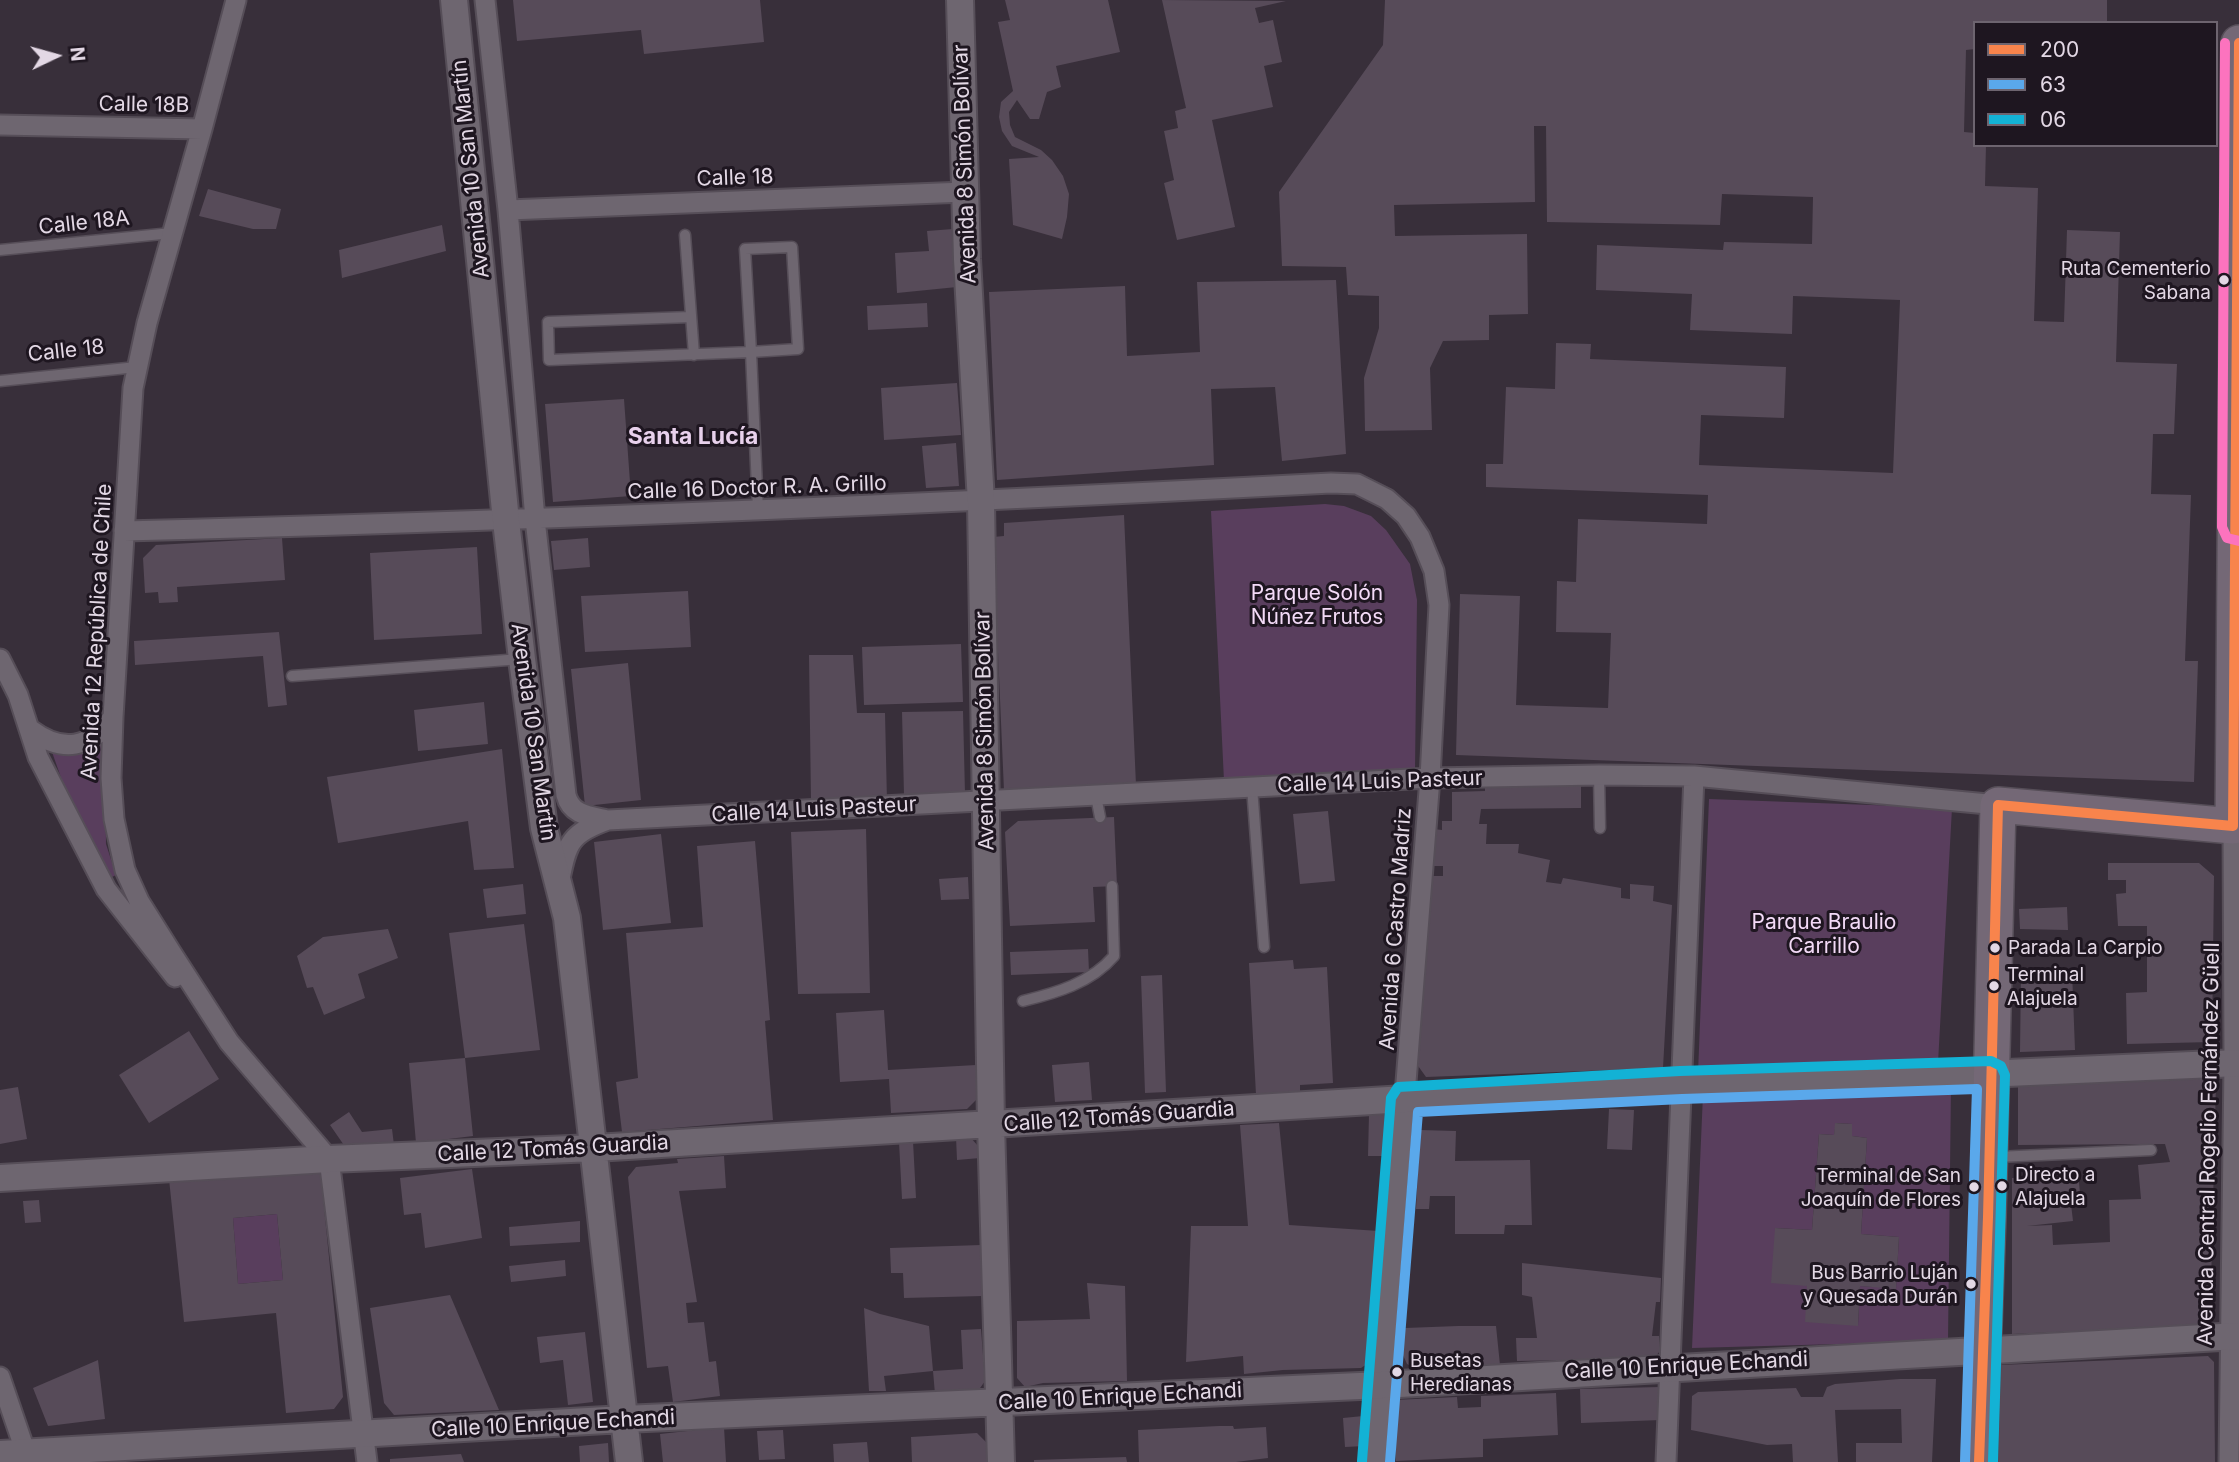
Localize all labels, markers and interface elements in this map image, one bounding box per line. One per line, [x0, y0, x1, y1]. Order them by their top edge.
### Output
north arrow [21, 21, 91, 91]
legend [1973, 21, 2218, 147]
text: 200 [2040, 37, 2079, 62]
street label: Avenida 8 Simón Bolívar [948, 44, 982, 284]
text: N [65, 46, 90, 62]
street label: Avenida 10 San Martín [447, 59, 495, 279]
text: 63 [2040, 72, 2066, 97]
street label: Calle 18B [98, 92, 190, 118]
text: 06 [2040, 107, 2066, 132]
street label: Calle 18 [696, 164, 774, 192]
street label: Calle 18A [37, 206, 131, 240]
place label: Ruta Cementerio Sabana [2061, 258, 2211, 302]
marker: Ruta Cementerio Sabana [2217, 273, 2231, 287]
street label: Calle 18 [26, 334, 106, 368]
district label: Santa Lucía [628, 423, 758, 451]
street label: Calle 16 Doctor R. A. Grillo [627, 471, 887, 505]
street label: Avenida 12 República de Chile [77, 483, 117, 781]
park label: Parque Solón Núñez Frutos [1251, 581, 1383, 631]
street label: Avenida 8 Simón Bolívar [970, 611, 1000, 851]
street label: Avenida 10 San Martín [505, 622, 561, 842]
street label: Calle 14 Luis Pasteur [1277, 766, 1483, 798]
street label: Calle 14 Luis Pasteur [711, 792, 917, 828]
street label: Avenida 6 Castro Madriz [1375, 807, 1417, 1051]
park label: Parque Braulio Carrillo [1752, 910, 1896, 960]
place label: Parada La Carpio [2008, 937, 2163, 959]
marker: Parada La Carpio [1988, 941, 2002, 955]
street label: Avenida Central Rogelio Fernández Güell [2193, 942, 2225, 1346]
place label: Terminal Alajuela [2007, 964, 2084, 1008]
marker: Terminal Alajuela [1987, 979, 2001, 993]
street label: Calle 12 Tomás Guardia [1003, 1096, 1235, 1138]
street label: Calle 12 Tomás Guardia [437, 1130, 669, 1168]
place label: Directo a Alajuela [2015, 1164, 2096, 1208]
place label: Terminal de San Joaquín de Flores [1801, 1165, 1961, 1209]
marker: Directo a Alajuela [1995, 1179, 2009, 1193]
marker: Terminal de San Joaquín de Flores [1967, 1180, 1981, 1194]
place label: Bus Barrio Luján y Quesada Durán [1803, 1262, 1958, 1306]
marker: Bus Barrio Luján y Quesada Durán [1964, 1277, 1978, 1291]
street label: Calle 10 Enrique Echandi [1563, 1347, 1809, 1385]
place label: Busetas Heredianas [1410, 1350, 1512, 1394]
marker: Busetas Heredianas [1390, 1365, 1404, 1379]
street label: Calle 10 Enrique Echandi [997, 1378, 1243, 1416]
street label: Calle 10 Enrique Echandi [430, 1405, 676, 1443]

